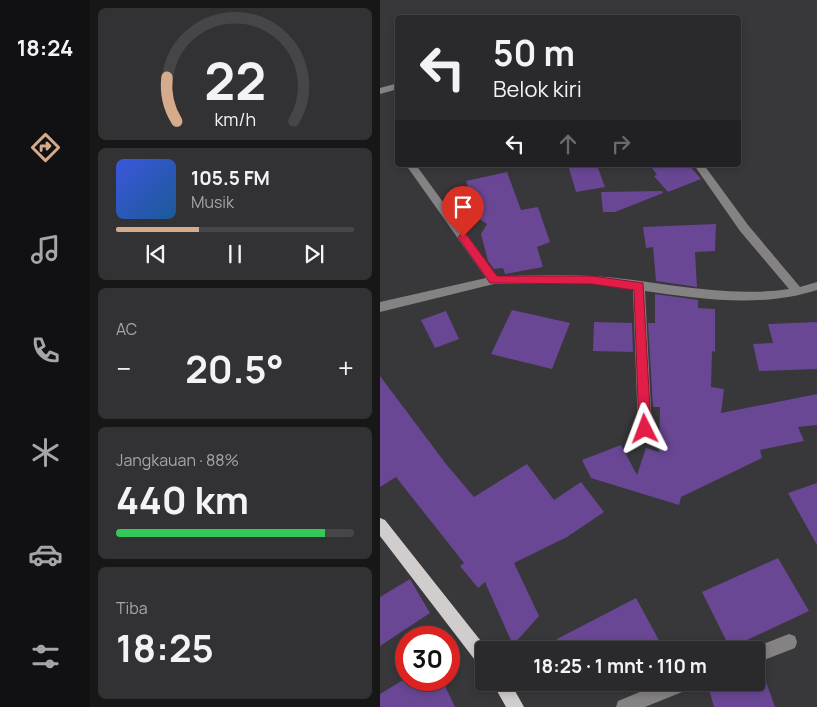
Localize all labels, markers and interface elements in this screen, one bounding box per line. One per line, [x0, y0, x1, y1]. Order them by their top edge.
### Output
text: 50 m [493, 29, 575, 77]
text: 18:24 [17, 33, 73, 63]
icon: left [410, 35, 475, 100]
text: 22 [204, 45, 266, 116]
text: Belok kiri [493, 74, 582, 104]
text: km/h [214, 107, 256, 131]
icon: directions [28, 130, 63, 165]
icon: left [501, 130, 529, 158]
icon: ahead [554, 130, 582, 158]
icon: right [607, 130, 635, 158]
text: 105.5 FM [191, 165, 270, 191]
pin [442, 186, 484, 237]
text: Musik [191, 191, 234, 213]
icon: arrive [449, 193, 477, 221]
icon: music [28, 232, 63, 267]
icon: previous [142, 240, 170, 268]
icon: pause [221, 240, 249, 268]
icon: next [300, 240, 328, 268]
text: AC [116, 318, 137, 340]
icon: phone [28, 333, 63, 368]
text: 20.5° [185, 342, 284, 394]
text: − [116, 349, 131, 387]
text: + [338, 349, 354, 387]
position arrow [618, 402, 670, 454]
icon: climate [28, 435, 63, 470]
text: Jangkauan · 88% [116, 449, 239, 471]
text: 440 km [116, 473, 249, 525]
icon: car [28, 537, 63, 572]
text: Tiba [116, 597, 148, 619]
text: 18:25 [116, 621, 214, 673]
speed limit sign: 30 [395, 626, 460, 691]
icon: filters [28, 639, 63, 674]
text: 18:25 · 1 mnt · 110 m [533, 653, 707, 679]

